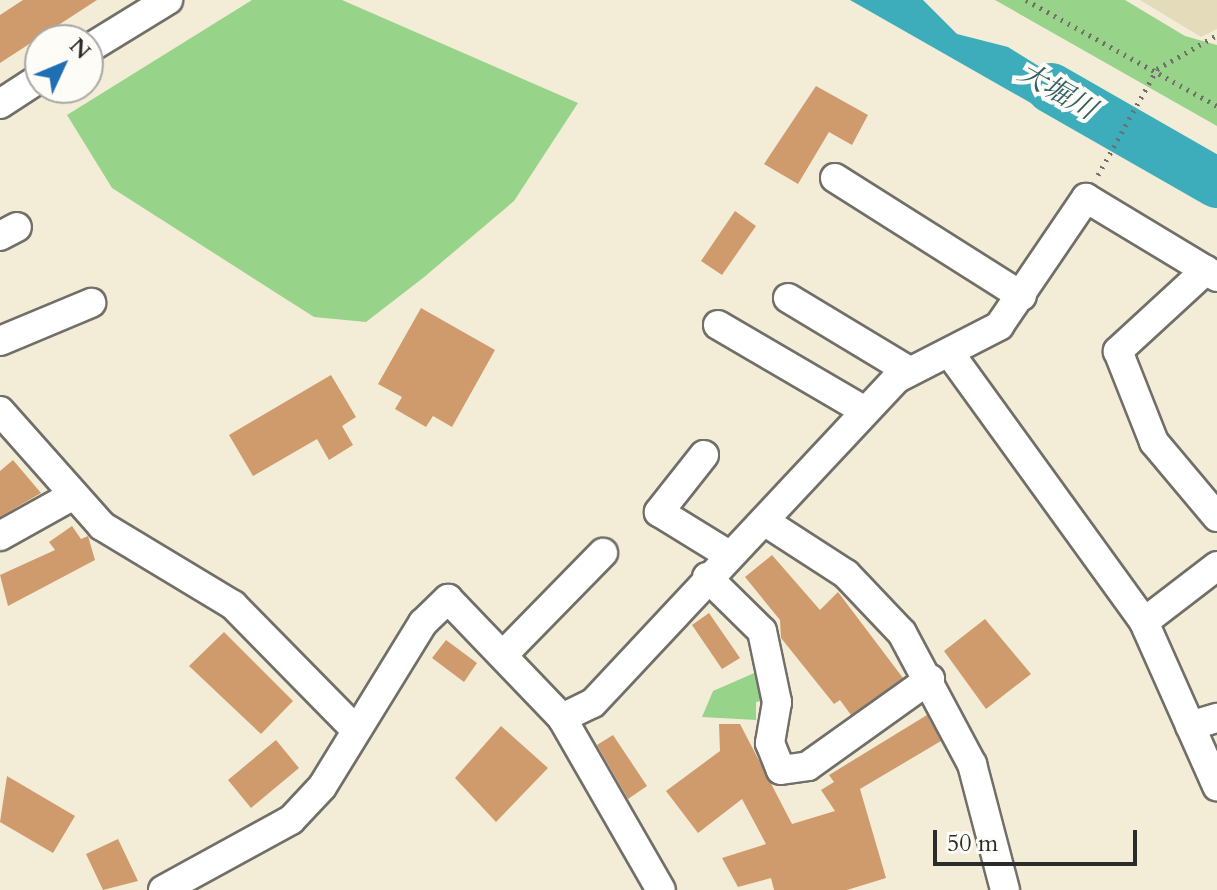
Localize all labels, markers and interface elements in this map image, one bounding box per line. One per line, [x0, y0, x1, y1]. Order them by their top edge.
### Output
north arrow [24, 24, 104, 104]
text: N [62, 31, 97, 66]
water label: 大堀川 [1012, 55, 1102, 127]
scale bar [937, 814, 1141, 864]
text: 50 m [947, 827, 998, 860]

